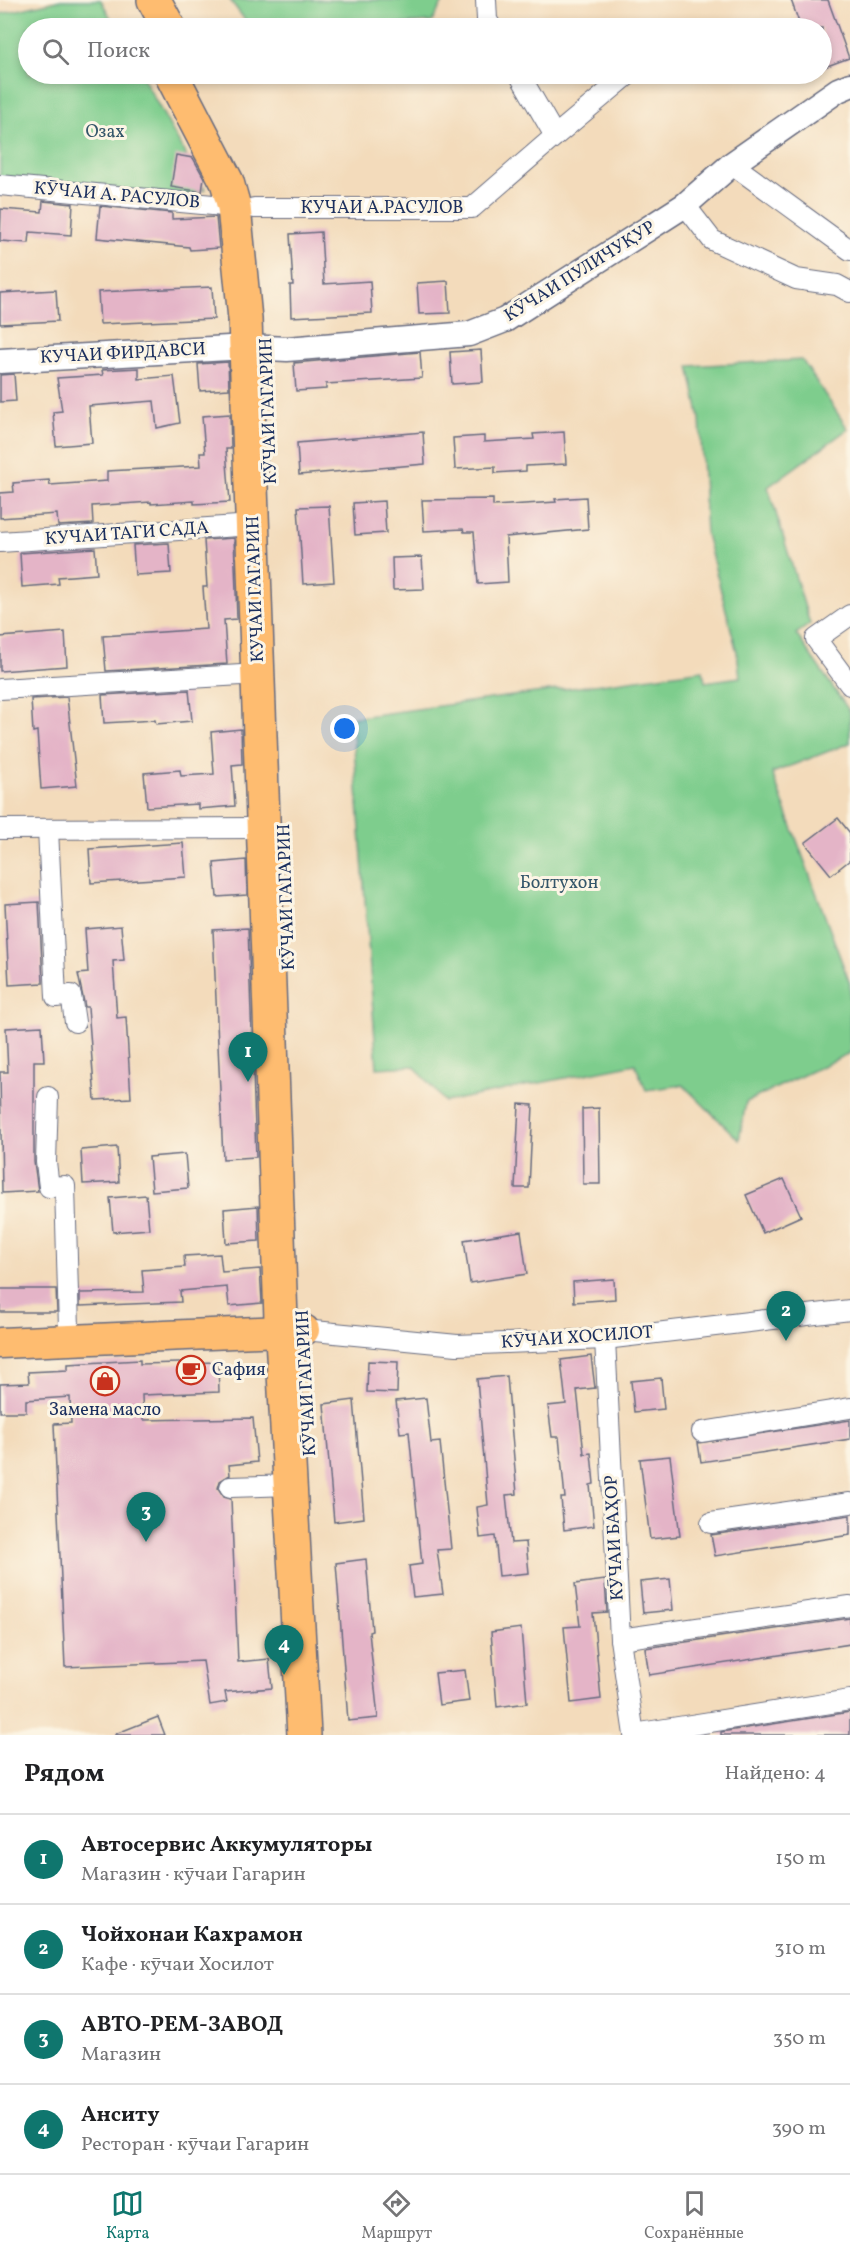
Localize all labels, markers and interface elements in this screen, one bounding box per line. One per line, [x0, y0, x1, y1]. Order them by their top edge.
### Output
search box [18, 18, 832, 84]
icon: search [39, 35, 72, 68]
text: Поиск [87, 36, 150, 67]
park label: Озах [85, 120, 125, 145]
street label: КӮЧАИ А. РАСУЛОВ [33, 176, 201, 216]
street label: КУЧАИ А.РАСУЛОВ [300, 196, 464, 221]
street label: КӮЧАИ ПУЛИЧУҚУР [500, 215, 660, 329]
street label: КУЧАИ ФИРДАВСИ [39, 337, 207, 371]
street label: КӮЧАИ ГАГАРИН [254, 337, 284, 485]
street label: КУЧАИ ГАГАРИН [241, 515, 271, 663]
street label: КУЧАИ ТАГИ САДА [44, 516, 210, 552]
your location [330, 714, 359, 743]
street label: КӮЧАИ ГАГАРИН [272, 823, 302, 971]
park label: Болтухон [520, 871, 598, 896]
pin: 1 [228, 1032, 268, 1082]
pin: 2 [766, 1292, 806, 1341]
street label: КӮЧАИ ГАГАРИН [291, 1309, 323, 1457]
street label: КӮЧАИ ХОСИЛОТ [500, 1320, 654, 1356]
cafe icon: Сафия [175, 1354, 207, 1386]
place label: Сафия [212, 1358, 266, 1383]
shop icon: Замена масло [89, 1365, 121, 1397]
place label: Замена масло [49, 1398, 161, 1423]
street label: КӮЧАИ БАҲОР [599, 1475, 631, 1601]
pin: 3 [126, 1492, 166, 1542]
pin: 4 [264, 1626, 304, 1675]
text: Рядом [24, 1756, 104, 1792]
text: Найдено: 4 [725, 1760, 826, 1788]
text: Автосервис Аккумуляторы [81, 1830, 372, 1861]
text: 1 [39, 1845, 48, 1873]
text: 150 m [775, 1845, 826, 1873]
text: Магазин · кӯчаи Гагарин [81, 1861, 306, 1889]
text: Чойхонаи Кахрамон [81, 1920, 303, 1951]
text: 2 [38, 1935, 49, 1963]
text: 310 m [774, 1935, 826, 1963]
text: Кафе · кӯчаи Хосилот [81, 1951, 274, 1979]
text: АВТО-РЕМ-ЗАВОД [81, 2010, 283, 2041]
text: 3 [38, 2025, 49, 2053]
text: 350 m [773, 2025, 826, 2053]
text: Магазин [81, 2041, 161, 2069]
text: Анситу [81, 2100, 160, 2131]
text: 4 [37, 2115, 50, 2143]
text: 390 m [772, 2115, 826, 2143]
text: Ресторан · кӯчаи Гагарин [81, 2131, 309, 2159]
tab: Карта [106, 2187, 149, 2245]
tab: Маршрут [361, 2187, 432, 2245]
tab: Сохранённые [644, 2187, 744, 2245]

